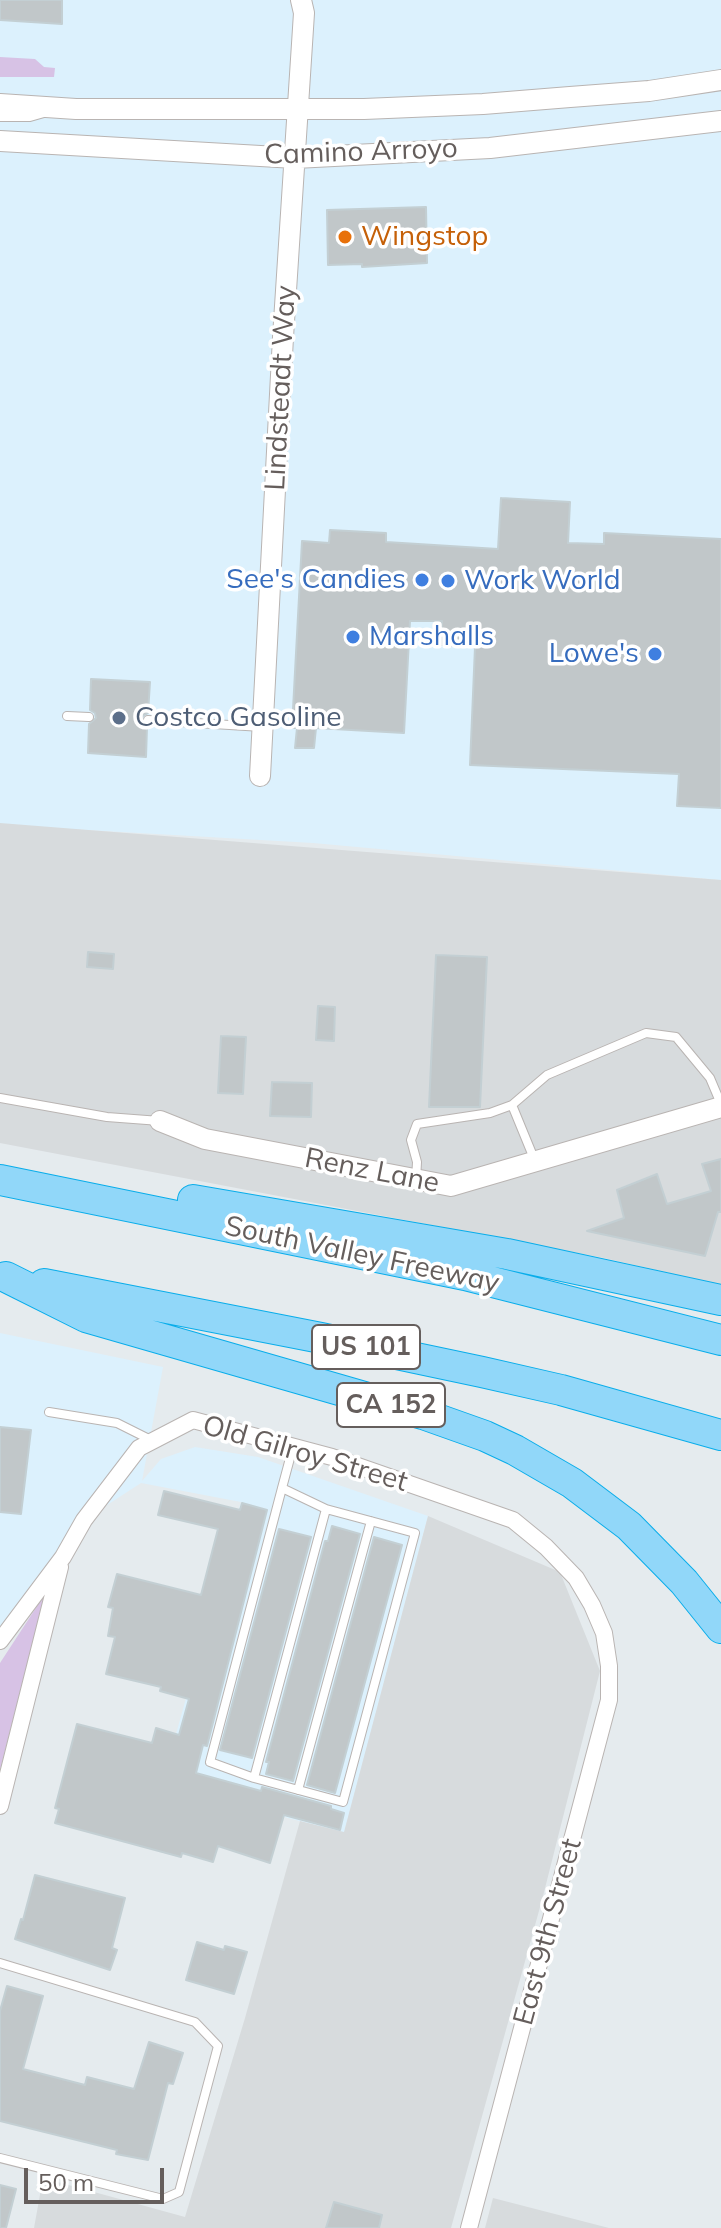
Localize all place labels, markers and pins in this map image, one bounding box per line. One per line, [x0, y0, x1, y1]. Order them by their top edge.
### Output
place label: Wingstop [361, 220, 488, 254]
marker: Wingstop [336, 228, 354, 246]
place label: See's Candies [226, 563, 406, 597]
place label: Work World [464, 564, 620, 598]
marker: See's Candies [413, 571, 431, 589]
marker: Work World [439, 572, 457, 590]
place label: Marshalls [369, 620, 494, 654]
marker: Marshalls [344, 628, 362, 646]
place label: Lowe's [549, 637, 639, 671]
marker: Lowe's [646, 645, 664, 663]
place label: Costco Gasoline [135, 701, 342, 735]
marker: Costco Gasoline [110, 709, 128, 727]

